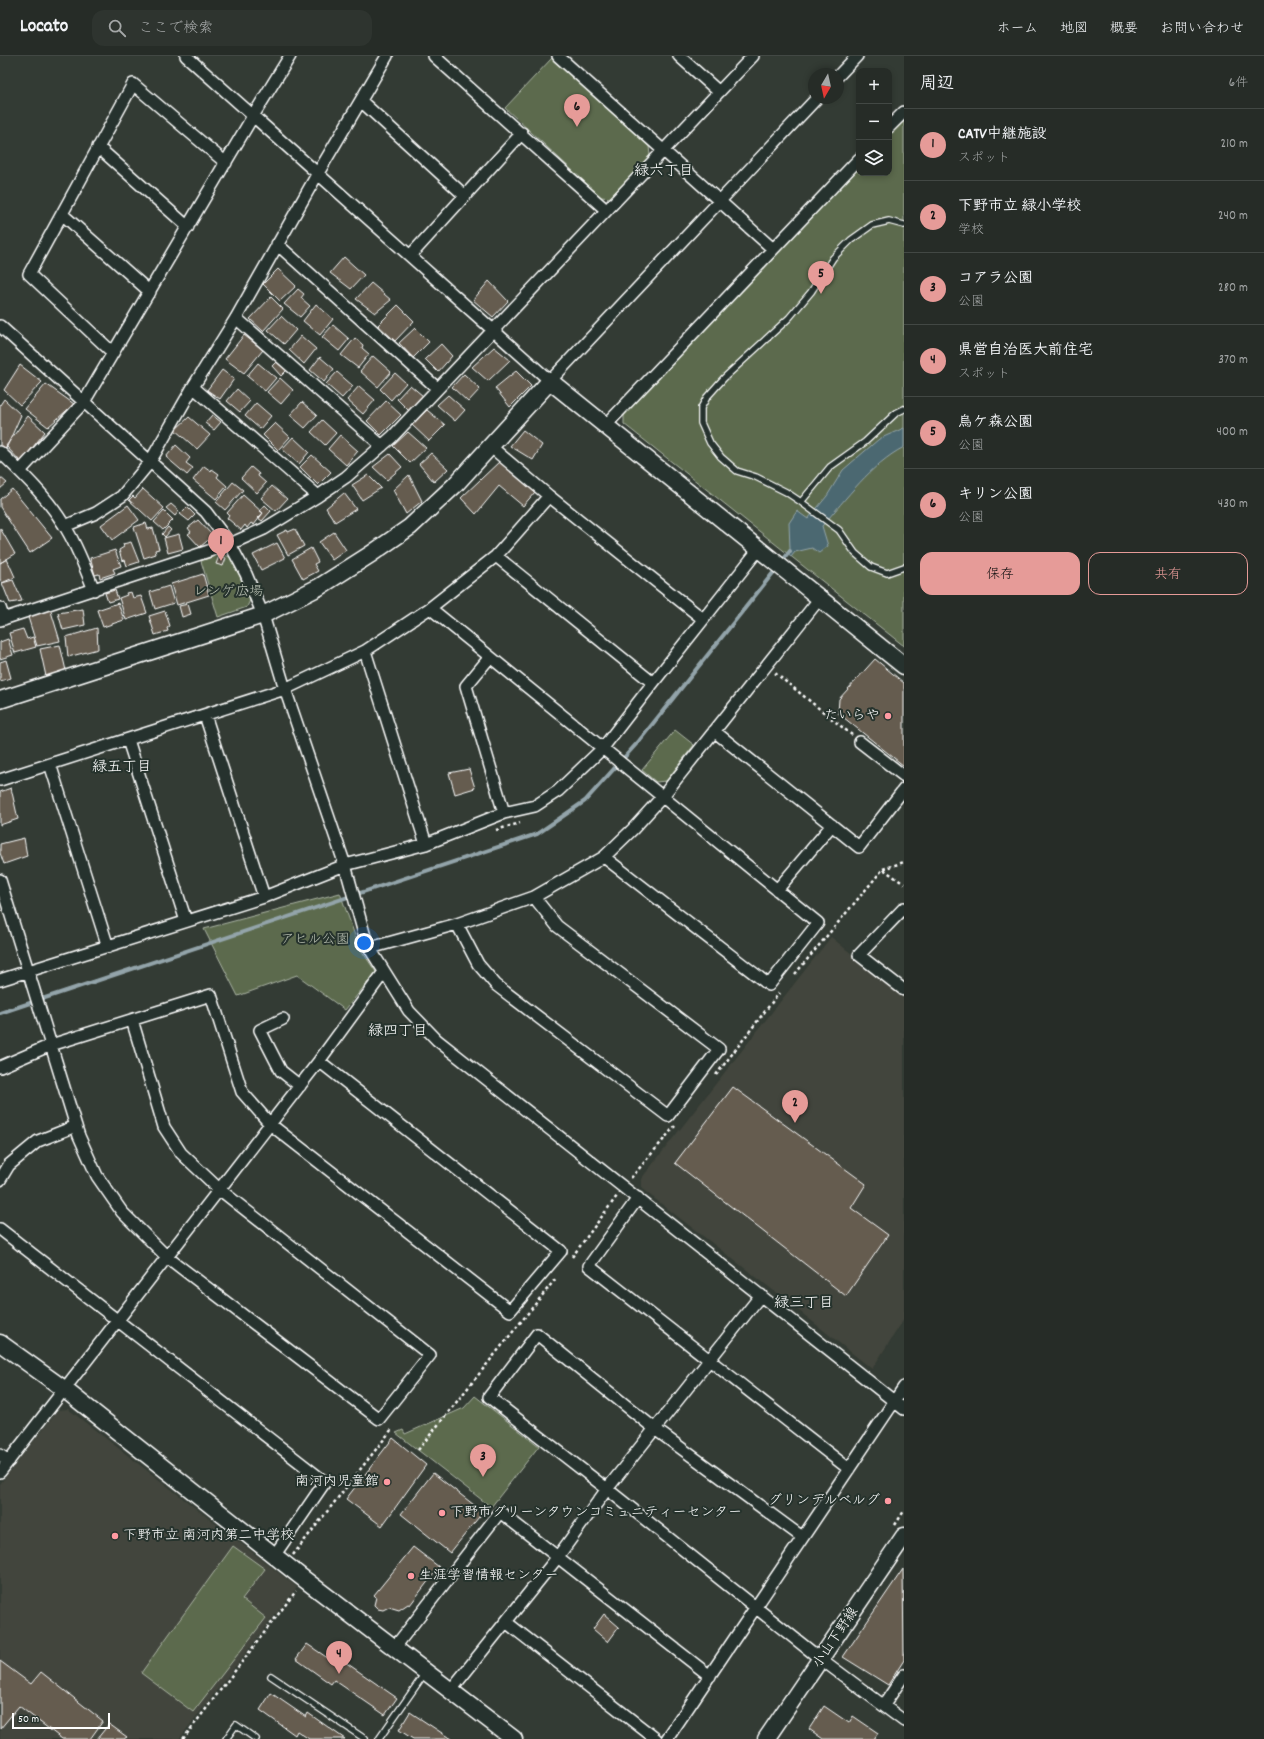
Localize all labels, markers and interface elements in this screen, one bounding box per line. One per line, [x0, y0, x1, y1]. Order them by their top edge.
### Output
search box [92, 10, 372, 46]
text: Locato [20, 14, 68, 41]
icon: search [106, 17, 128, 39]
text: ここで検索 [138, 18, 213, 40]
text: ホーム [997, 19, 1038, 39]
text: 地図 [1060, 19, 1088, 39]
text: 概要 [1110, 19, 1138, 39]
text: お問い合わせ [1160, 19, 1244, 39]
north arrow [808, 68, 844, 104]
map controls [856, 68, 892, 176]
button: + [856, 68, 892, 104]
text: 周辺 [920, 73, 954, 97]
text: 6件 [1229, 74, 1248, 93]
pin: 6 [564, 94, 590, 127]
button: − [856, 104, 892, 140]
text: CATV中継施設 [958, 124, 1047, 146]
text: 1 [932, 135, 934, 154]
text: 210 m [1220, 135, 1248, 154]
button: layers [856, 140, 892, 176]
text: スポット [958, 149, 1010, 168]
district label: 緑六丁目 [634, 161, 694, 183]
text: 下野市立 緑小学校 [958, 196, 1081, 218]
text: 2 [930, 207, 936, 226]
text: 240 m [1218, 207, 1248, 226]
text: 学校 [958, 221, 984, 240]
pin: 5 [808, 261, 834, 294]
text: コアラ公園 [958, 268, 1033, 290]
text: 3 [930, 279, 936, 298]
text: 280 m [1218, 279, 1248, 298]
text: 公園 [958, 293, 984, 312]
text: 県営自治医大前住宅 [958, 340, 1093, 362]
text: 4 [930, 351, 936, 370]
text: 370 m [1218, 351, 1248, 370]
text: スポット [958, 365, 1010, 384]
text: 烏ケ森公園 [958, 412, 1033, 434]
text: 5 [930, 423, 936, 442]
text: 400 m [1217, 423, 1248, 442]
text: 公園 [958, 437, 984, 456]
text: キリン公園 [958, 484, 1033, 506]
text: 6 [930, 495, 936, 514]
text: 430 m [1218, 495, 1248, 514]
text: 公園 [958, 509, 984, 528]
pin: 1 [208, 528, 234, 561]
button: 保存 [920, 552, 1080, 595]
button: 共有 [1088, 552, 1248, 595]
park label: レンゲ広場 [193, 582, 263, 602]
place label: たいらや [824, 706, 880, 726]
marker: たいらや [883, 711, 893, 721]
district label: 緑五丁目 [92, 757, 152, 779]
park label: アヒル公園 [280, 930, 350, 950]
your location [354, 933, 374, 953]
district label: 緑四丁目 [368, 1021, 428, 1043]
pin: 2 [782, 1090, 808, 1123]
district label: 緑三丁目 [774, 1293, 834, 1315]
pin: 3 [470, 1444, 496, 1477]
place label: 南河内児童館 [295, 1472, 379, 1492]
marker: 南河内児童館 [382, 1477, 392, 1487]
place label: グリンデルベルグ [768, 1491, 880, 1511]
marker: グリンデルベルグ [883, 1496, 893, 1506]
place label: 下野市グリーンタウンコミュニティーセンター [450, 1503, 742, 1523]
marker: 下野市グリーンタウンコミュニティーセンター [437, 1508, 447, 1518]
place label: 下野市立 南河内第二中学校 [123, 1526, 294, 1546]
marker: 下野市立 南河内第二中学校 [110, 1531, 120, 1541]
place label: 生涯学習情報センター [419, 1566, 558, 1586]
marker: 生涯学習情報センター [406, 1571, 416, 1581]
street label: 小山下野線 [808, 1603, 864, 1673]
pin: 4 [326, 1641, 352, 1674]
scale bar [12, 1711, 110, 1730]
text: 50 m [18, 1712, 39, 1728]

